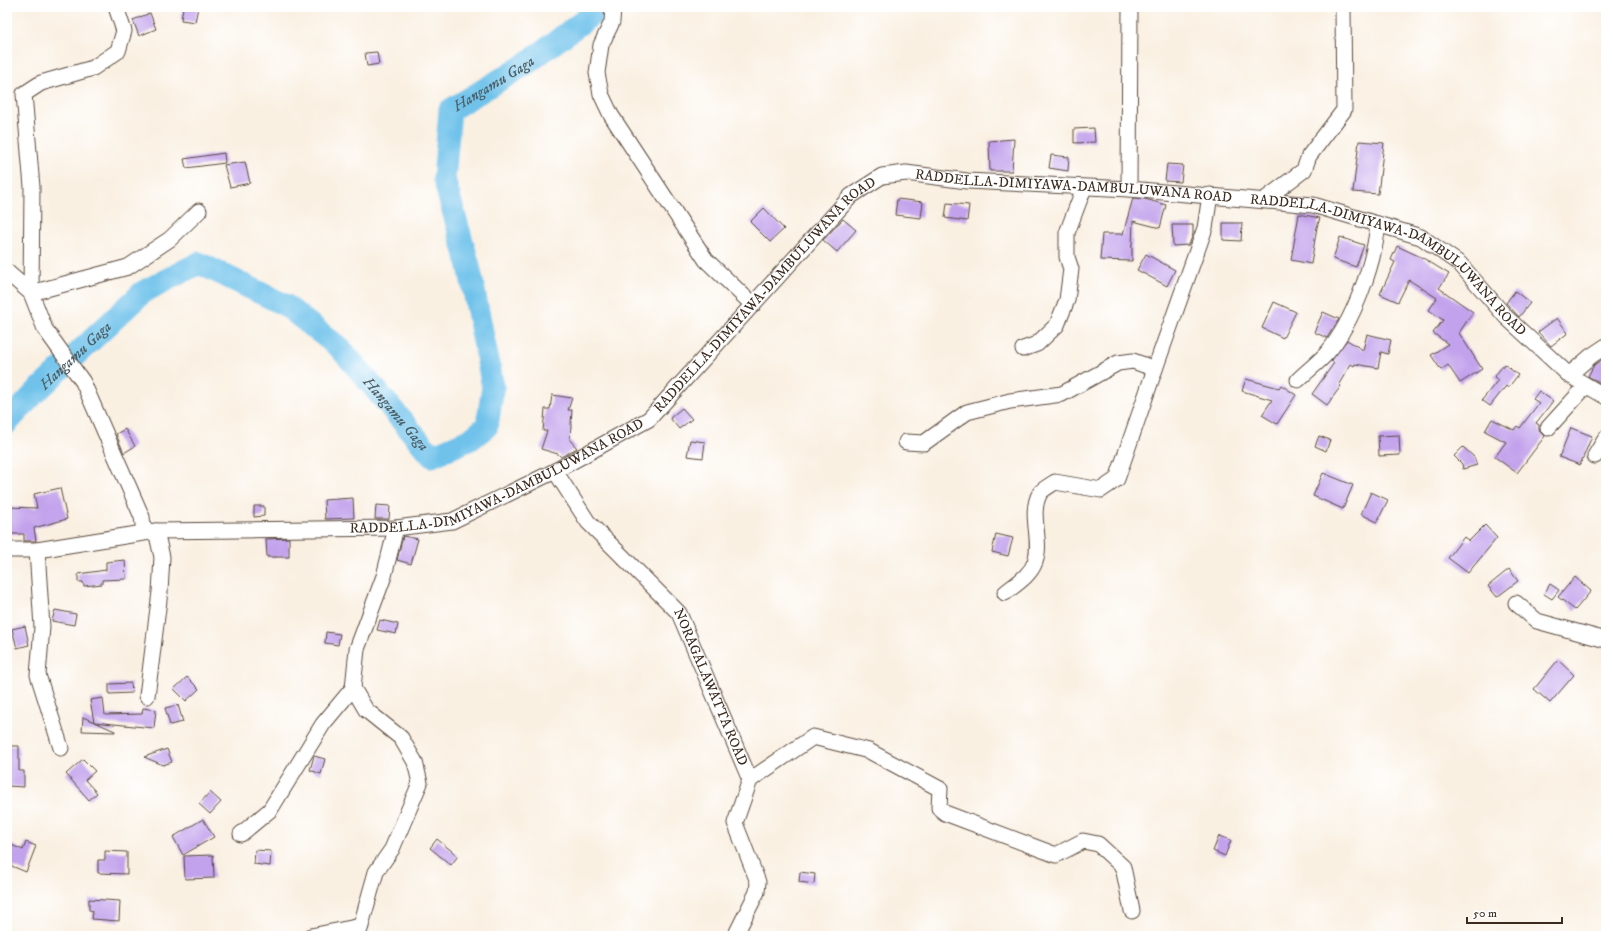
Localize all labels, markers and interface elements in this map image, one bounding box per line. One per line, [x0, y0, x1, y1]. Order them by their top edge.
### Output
water label: Hangamu Gaga [448, 52, 538, 116]
street label: RADDELLA-DIMIYAWA-DAMBULUWANA ROAD [914, 165, 1233, 207]
street label: RADDELLA-DIMIYAWA-DAMBULUWANA ROAD [650, 173, 879, 417]
street label: RADDELLA-DIMIYAWA-DAMBULUWANA ROAD [1249, 191, 1530, 340]
water label: Hangamu Gaga [34, 317, 115, 394]
water label: Hangamu Gaga [358, 372, 433, 455]
street label: RADDELLA-DIMIYAWA-DAMBULUWANA ROAD [350, 415, 647, 538]
street label: NORAGALAWATTA ROAD [669, 606, 752, 769]
scale bar [1467, 899, 1562, 925]
text: 50 m [1473, 906, 1497, 921]

